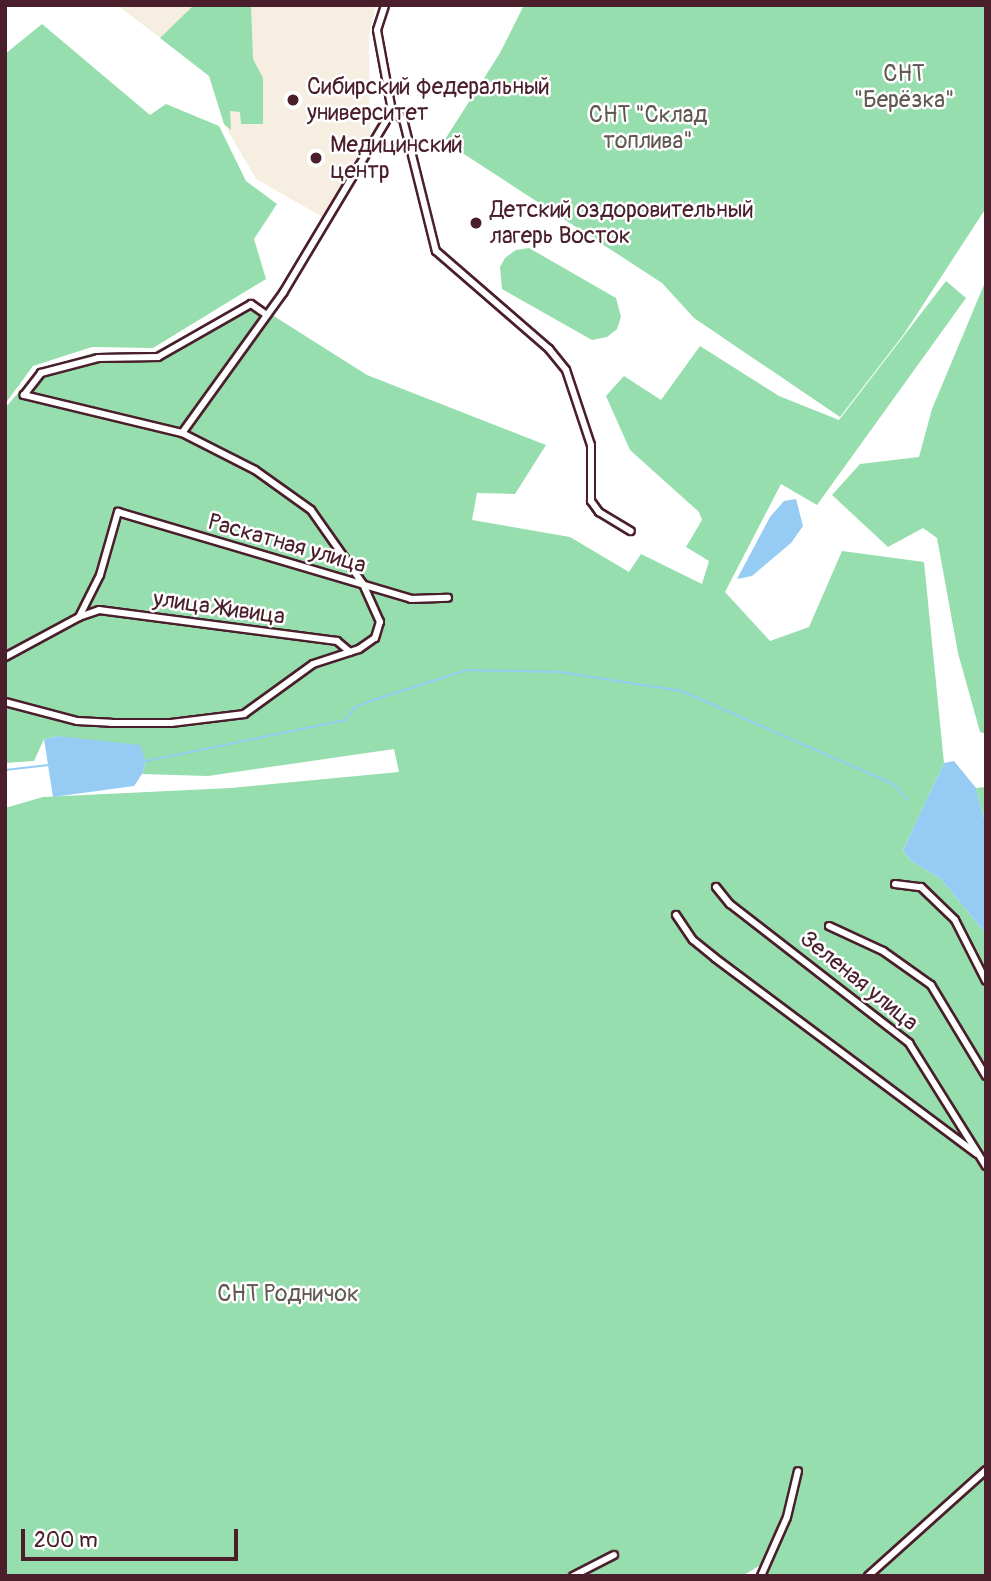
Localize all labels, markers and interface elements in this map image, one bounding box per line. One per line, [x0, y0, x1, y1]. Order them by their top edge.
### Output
park label: СНТ "Берёзка" [854, 60, 954, 114]
place label: Сибирский федеральный университет [307, 73, 550, 127]
marker: Сибирский федеральный университет [285, 92, 301, 108]
park label: СНТ "Склад топлива" [589, 101, 707, 155]
place label: Медицинский центр [330, 131, 463, 185]
marker: Медицинский центр [308, 150, 324, 166]
place label: Детский оздоровительный лагерь Восток [490, 196, 754, 250]
marker: Детский оздоровительный лагерь Восток [468, 215, 484, 231]
street label: Раскатная улица [205, 508, 369, 580]
street label: улица Живица [151, 585, 287, 631]
street label: Зеленая улица [794, 925, 924, 1037]
park label: СНТ Родничок [217, 1280, 359, 1308]
scale bar [24, 1514, 242, 1558]
text: 200 m [34, 1527, 98, 1554]

